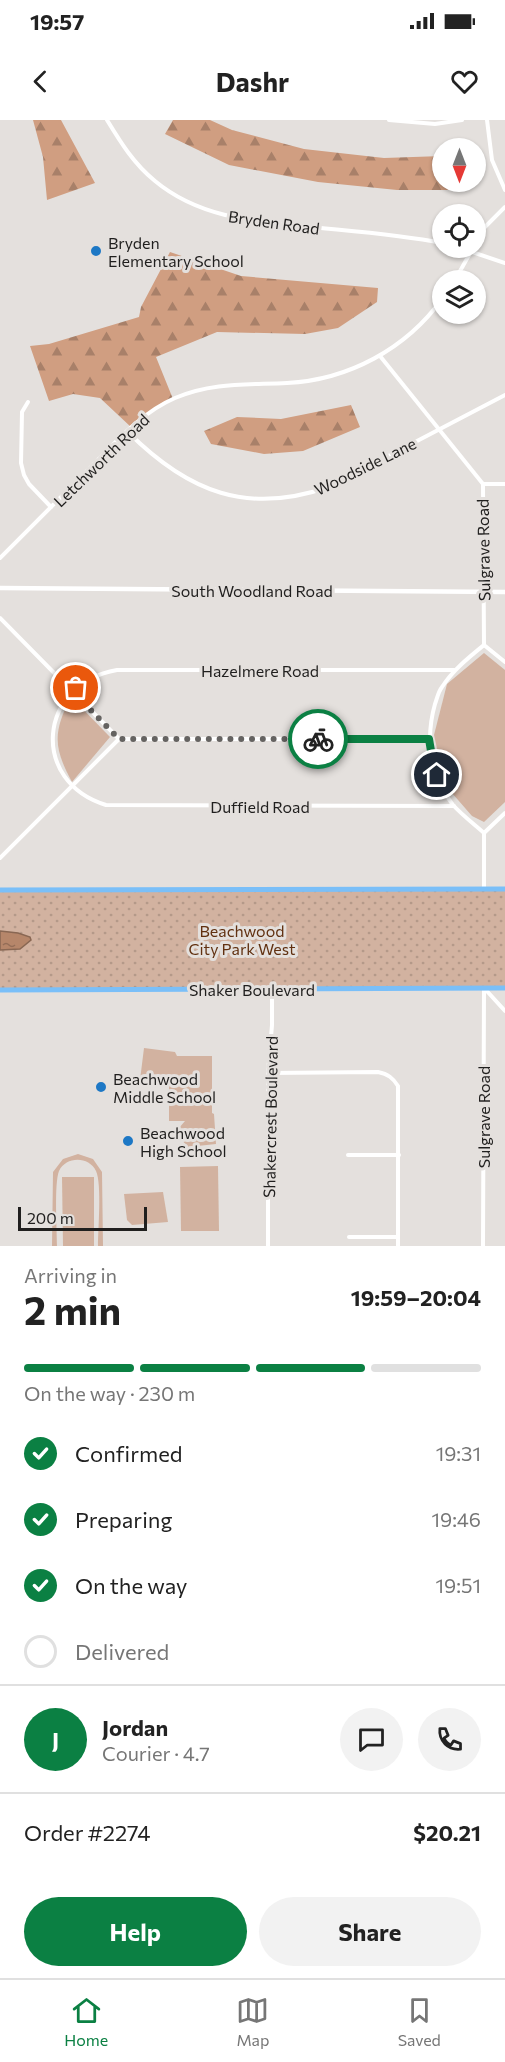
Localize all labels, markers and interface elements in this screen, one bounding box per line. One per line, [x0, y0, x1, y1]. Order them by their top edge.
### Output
text: 19:57 [30, 8, 84, 35]
icon: back [24, 65, 57, 98]
text: Dashr [216, 65, 289, 98]
icon: heart [448, 65, 481, 98]
north arrow [432, 138, 486, 192]
map controls [432, 138, 486, 324]
button: locate [432, 204, 486, 258]
street label: Bryden Road [227, 206, 321, 238]
place label: Bryden Elementary School [108, 233, 244, 270]
marker: Bryden Elementary School [89, 244, 103, 258]
button: layers [432, 270, 486, 324]
street label: Letchworth Road [49, 410, 153, 510]
street label: Woodside Lane [311, 433, 419, 499]
street label: Sulgrave Road [473, 499, 493, 601]
street label: South Woodland Road [171, 581, 333, 600]
street label: Hazelmere Road [201, 661, 319, 680]
pin [50, 662, 101, 713]
icon: bag [59, 671, 92, 704]
courier [288, 709, 348, 769]
icon: bike [302, 723, 335, 756]
pin [411, 749, 462, 800]
icon: home [420, 758, 453, 791]
street label: Duffield Road [210, 797, 310, 816]
park label: Beachwood City Park West [189, 921, 296, 958]
street label: Shaker Boulevard [189, 980, 315, 999]
street label: Shakercrest Boulevard [259, 1036, 281, 1198]
street label: Sulgrave Road [474, 1066, 493, 1168]
place label: Beachwood Middle School [113, 1069, 216, 1106]
marker: Beachwood Middle School [94, 1080, 108, 1094]
place label: Beachwood High School [140, 1123, 227, 1160]
marker: Beachwood High School [121, 1134, 135, 1148]
scale bar [18, 1204, 147, 1232]
text: 200 m [27, 1208, 74, 1227]
text: Arriving in [24, 1263, 117, 1287]
text: 19:59–20:04 [351, 1284, 481, 1311]
text: 2 min [24, 1285, 121, 1333]
text: On the way · 230 m [24, 1381, 195, 1405]
icon: check [24, 1437, 57, 1470]
text: Confirmed [75, 1440, 182, 1467]
text: 19:31 [436, 1441, 481, 1465]
icon: check [24, 1503, 57, 1536]
text: Preparing [75, 1506, 172, 1533]
text: 19:46 [431, 1507, 481, 1531]
icon: check [24, 1569, 57, 1602]
text: On the way [75, 1572, 187, 1599]
text: 19:51 [436, 1573, 481, 1597]
text: Delivered [75, 1638, 169, 1665]
button: chat [340, 1708, 403, 1771]
button: phone [418, 1708, 481, 1771]
text: Jordan [102, 1714, 168, 1741]
text: J [52, 1726, 59, 1753]
text: Courier · 4.7 [102, 1741, 210, 1765]
text: Order #2274 [24, 1819, 151, 1846]
text: $20.21 [413, 1819, 481, 1846]
button: Help [24, 1897, 247, 1966]
button: Share [259, 1897, 481, 1966]
tab: Home [64, 1994, 108, 2049]
tab: Map [236, 1994, 269, 2049]
tab: Saved [398, 1994, 441, 2049]

